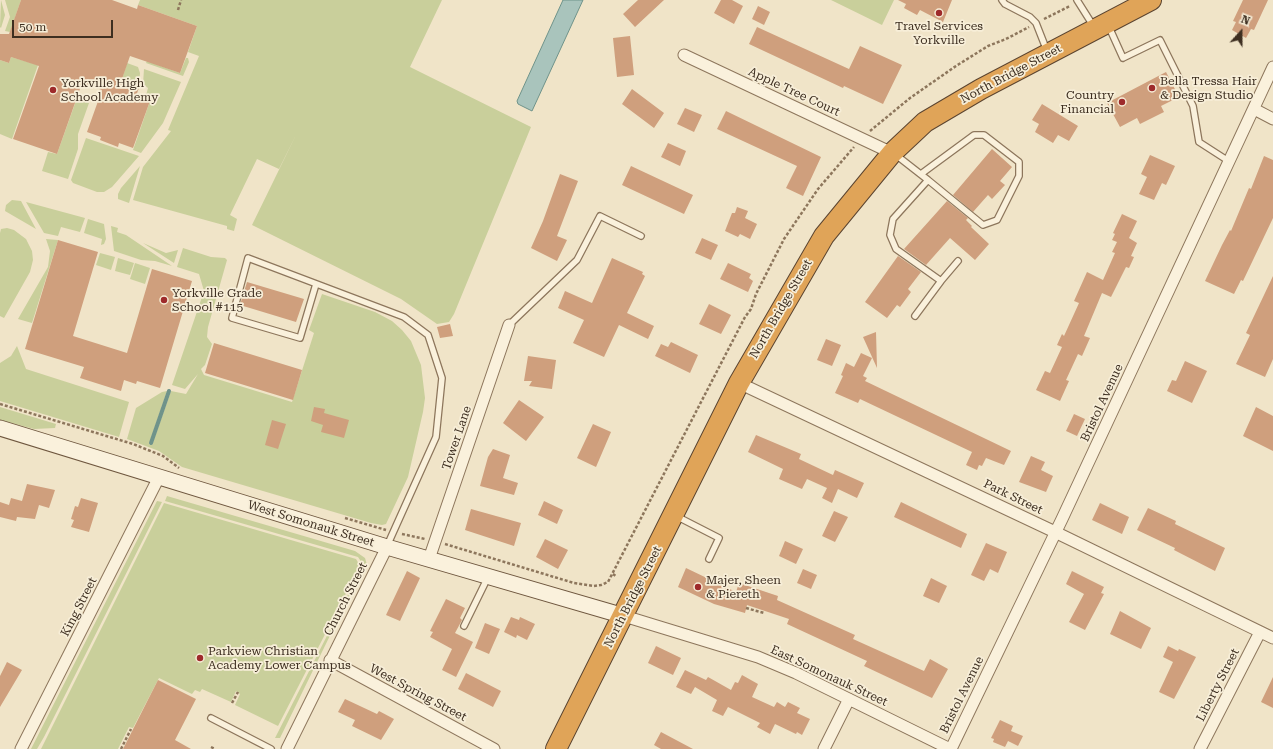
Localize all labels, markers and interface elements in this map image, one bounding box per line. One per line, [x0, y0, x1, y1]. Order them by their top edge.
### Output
marker: Travel Services Yorkville [934, 8, 944, 18]
scale bar [14, 12, 115, 38]
north arrow [1221, 12, 1261, 52]
text: N [1239, 13, 1252, 28]
place label: Travel Services Yorkville [895, 19, 983, 47]
text: 50 m [19, 20, 46, 34]
street label: North Bridge Street [958, 41, 1064, 107]
street label: Apple Tree Court [746, 64, 842, 120]
place label: Bella Tressa Hair & Design Studio [1160, 74, 1257, 102]
place label: Yorkville High School Academy [61, 76, 158, 104]
marker: Bella Tressa Hair & Design Studio [1147, 83, 1157, 93]
marker: Yorkville High School Academy [48, 85, 58, 95]
place label: Country Financial [1060, 88, 1114, 116]
marker: Country Financial [1117, 97, 1127, 107]
street label: North Bridge Street [747, 257, 815, 361]
place label: Yorkville Grade School #115 [172, 286, 262, 314]
marker: Yorkville Grade School #115 [159, 295, 169, 305]
street label: Bristol Avenue [1078, 362, 1126, 444]
street label: Tower Lane [439, 404, 475, 472]
street label: Park Street [981, 477, 1045, 517]
street label: West Somonauk Street [246, 498, 376, 550]
street label: North Bridge Street [601, 544, 665, 650]
street label: Church Street [321, 560, 371, 638]
place label: Majer, Sheen & Piereth [706, 573, 781, 601]
street label: King Street [58, 575, 100, 639]
marker: Majer, Sheen & Piereth [693, 582, 703, 592]
street label: East Somonauk Street [768, 643, 890, 709]
place label: Parkview Christian Academy Lower Campus [208, 644, 351, 672]
street label: Liberty Street [1193, 646, 1243, 724]
marker: Parkview Christian Academy Lower Campus [195, 653, 205, 663]
street label: Bristol Avenue [937, 654, 987, 736]
street label: West Spring Street [367, 661, 469, 725]

